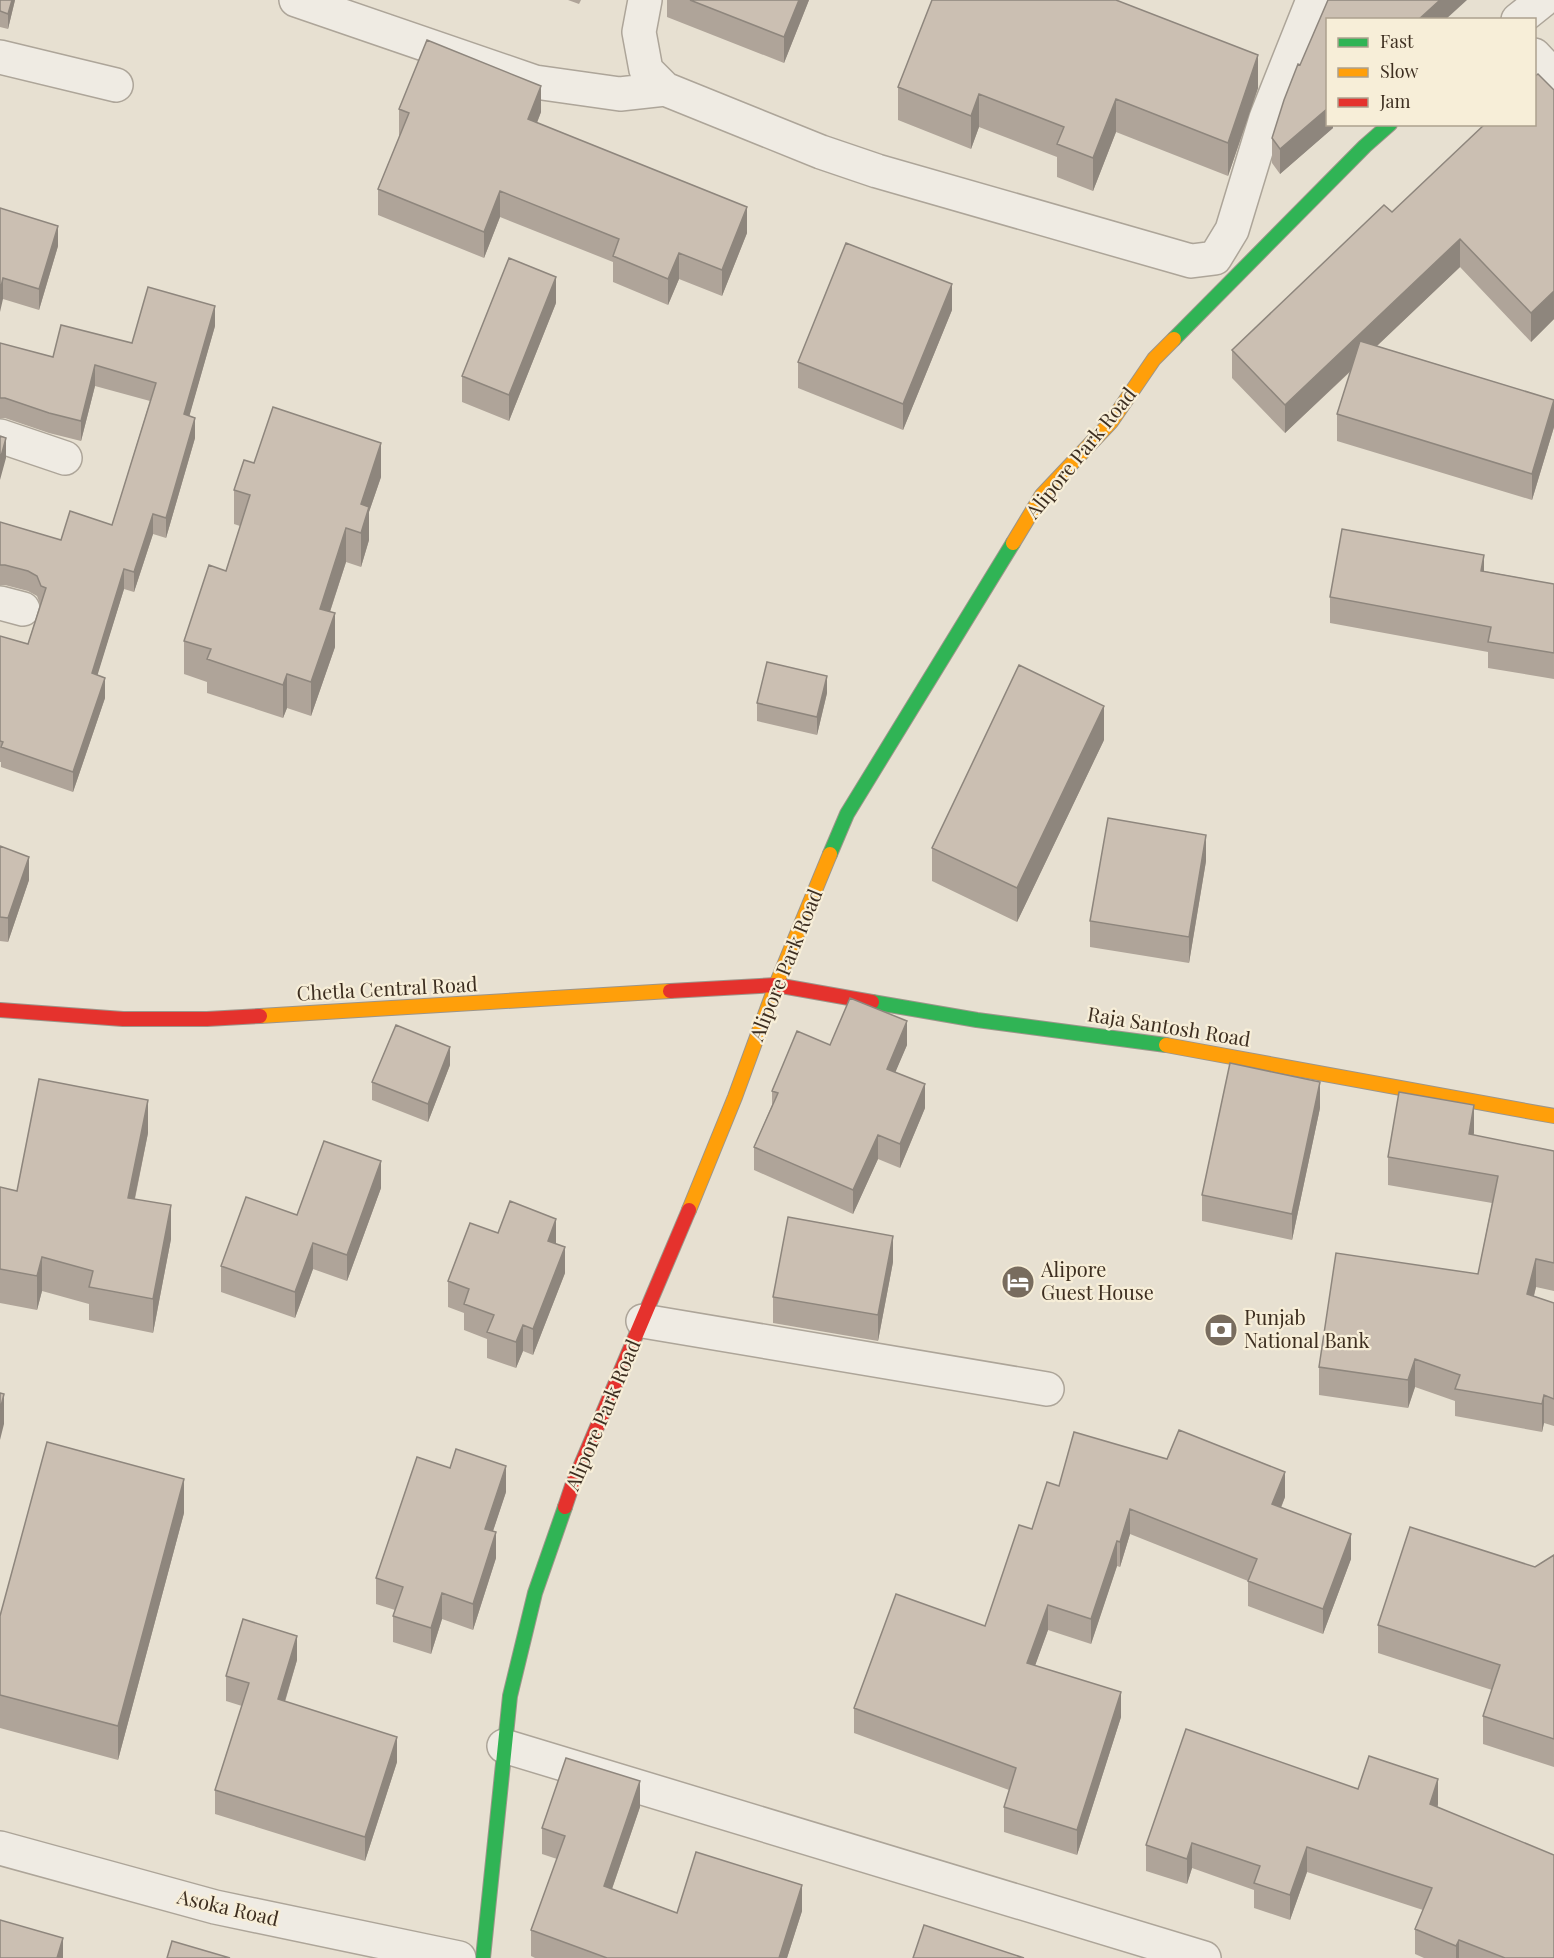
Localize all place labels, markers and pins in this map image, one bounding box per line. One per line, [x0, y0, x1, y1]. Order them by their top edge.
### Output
place label: Alipore Guest House [1040, 1255, 1154, 1305]
hotel icon: Alipore Guest House [1000, 1264, 1036, 1300]
place label: Punjab National Bank [1244, 1303, 1370, 1353]
bank icon: Punjab National Bank [1203, 1312, 1239, 1348]

